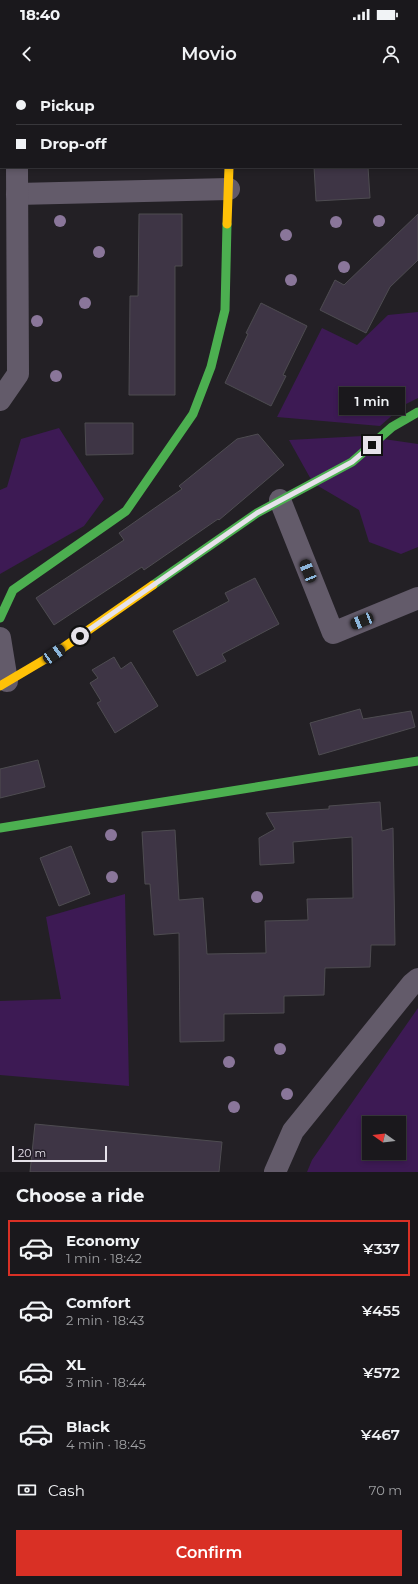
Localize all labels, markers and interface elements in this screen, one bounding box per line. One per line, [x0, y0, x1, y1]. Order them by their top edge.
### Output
text: 18:40 [20, 5, 60, 24]
icon: back [16, 43, 38, 65]
text: Movio [181, 43, 237, 65]
icon: person [380, 43, 402, 65]
text: Pickup [40, 96, 95, 115]
text: Drop-off [40, 134, 107, 153]
callout: 1 min [339, 387, 405, 415]
text: 1 min [355, 393, 389, 409]
route end [363, 436, 381, 454]
car [298, 558, 318, 584]
car [349, 611, 375, 631]
route start [71, 627, 89, 645]
car [41, 642, 67, 666]
north arrow [362, 1116, 406, 1160]
map controls [362, 1116, 406, 1160]
scale bar [12, 1144, 107, 1163]
text: 20 m [18, 1146, 46, 1160]
text: Choose a ride [16, 1185, 144, 1207]
icon: car [18, 1230, 54, 1266]
text: Economy [66, 1231, 139, 1250]
text: ¥337 [363, 1239, 400, 1258]
text: 1 min · 18:42 [66, 1250, 142, 1266]
icon: car [18, 1292, 54, 1328]
text: Comfort [66, 1293, 131, 1312]
text: ¥455 [362, 1301, 400, 1320]
text: 2 min · 18:43 [66, 1312, 144, 1328]
icon: car [18, 1354, 54, 1390]
text: XL [66, 1355, 85, 1374]
text: ¥572 [363, 1363, 400, 1382]
text: 3 min · 18:44 [66, 1374, 146, 1390]
icon: car [18, 1416, 54, 1452]
text: Black [66, 1417, 110, 1436]
text: ¥467 [361, 1425, 400, 1444]
text: 4 min · 18:45 [66, 1436, 146, 1452]
icon: cash [16, 1479, 38, 1501]
text: Cash [48, 1481, 85, 1500]
text: 70 m [369, 1482, 402, 1498]
button: Confirm [16, 1530, 402, 1576]

